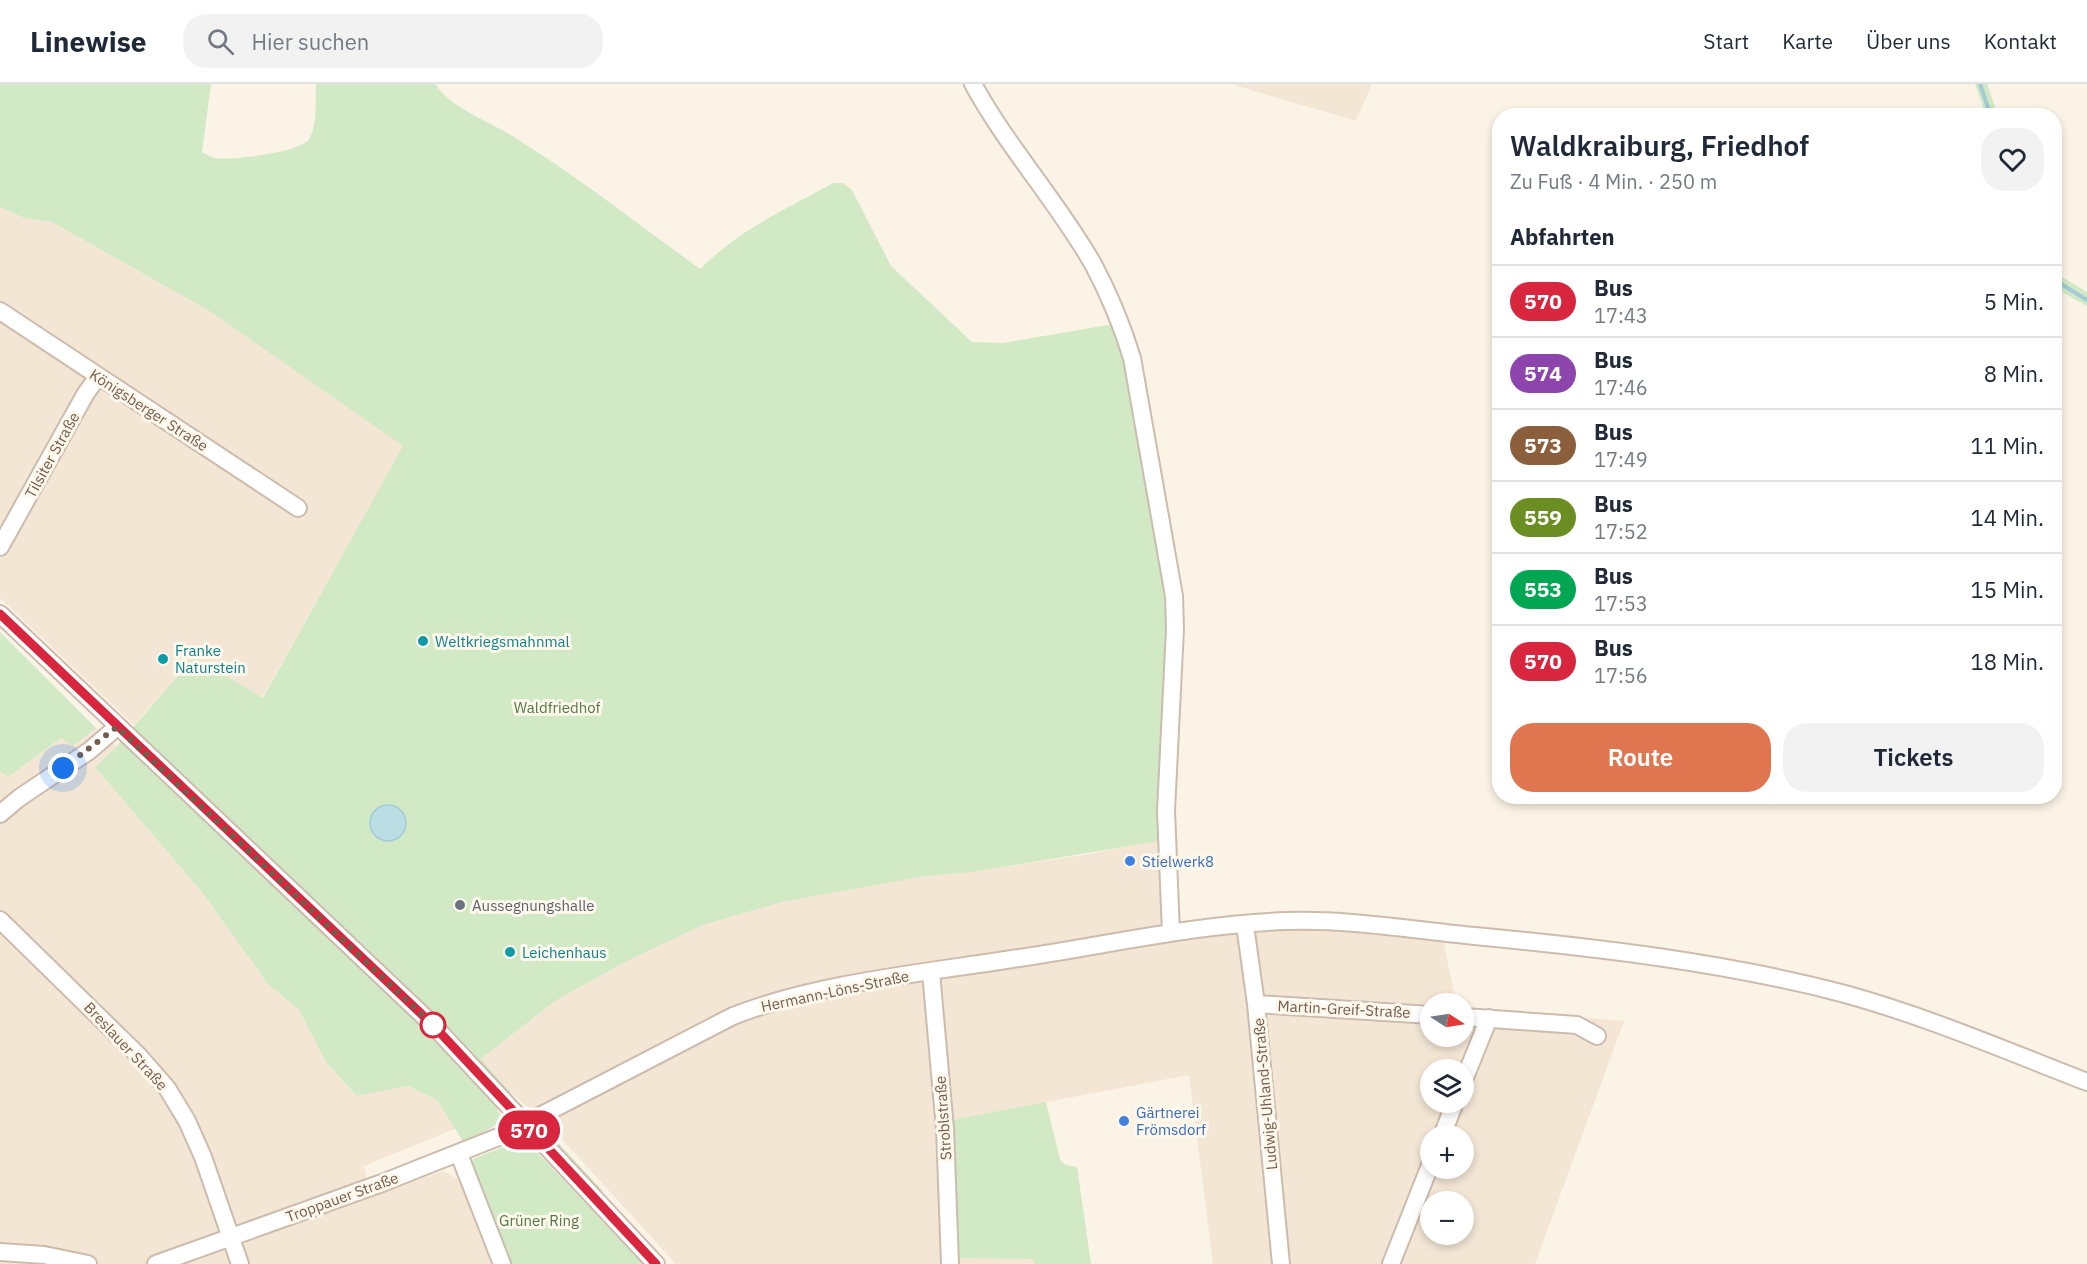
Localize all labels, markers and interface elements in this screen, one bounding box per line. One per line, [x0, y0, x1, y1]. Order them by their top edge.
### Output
search box [183, 14, 603, 68]
text: Linewise [30, 23, 147, 60]
icon: search [204, 25, 237, 58]
text: Hier suchen [252, 27, 369, 56]
text: Start [1703, 27, 1749, 55]
text: Karte [1782, 27, 1833, 55]
text: Über uns [1866, 27, 1951, 55]
text: Kontakt [1984, 27, 2057, 55]
text: Waldkraiburg, Friedhof [1510, 127, 1809, 164]
button: heart [1981, 128, 2044, 191]
text: Zu Fuß · 4 Min. · 250 m [1510, 168, 1717, 195]
text: Abfahrten [1510, 222, 1615, 251]
text: Bus [1594, 273, 1633, 302]
text: 570 [1524, 287, 1562, 315]
text: 5 Min. [1984, 287, 2044, 316]
text: 17:43 [1594, 302, 1648, 329]
text: Bus [1594, 345, 1633, 374]
text: 574 [1524, 359, 1562, 387]
text: 8 Min. [1984, 359, 2044, 388]
street label: Königsberger Straße [86, 365, 212, 455]
text: 17:46 [1594, 374, 1648, 401]
street label: Tilsiter Straße [21, 409, 83, 501]
text: Bus [1594, 417, 1633, 446]
text: 573 [1524, 431, 1562, 459]
text: 11 Min. [1971, 431, 2044, 460]
text: 17:49 [1594, 446, 1648, 473]
text: Bus [1594, 489, 1633, 518]
text: 559 [1524, 503, 1562, 531]
text: 14 Min. [1971, 503, 2044, 532]
text: 17:52 [1594, 518, 1648, 545]
text: Bus [1594, 561, 1633, 590]
text: 553 [1524, 575, 1562, 603]
text: 15 Min. [1971, 575, 2044, 604]
text: 17:53 [1594, 590, 1648, 617]
place label: Weltkriegsmahnmal [435, 632, 570, 651]
text: Bus [1594, 633, 1633, 662]
marker: Weltkriegsmahnmal [416, 634, 430, 648]
place label: Franke Naturstein [175, 641, 246, 677]
text: 570 [1524, 647, 1562, 675]
text: 18 Min. [1971, 647, 2044, 676]
marker: Franke Naturstein [156, 652, 170, 666]
text: 17:56 [1594, 662, 1648, 689]
park label: Waldfriedhof [514, 698, 601, 717]
button: Route [1510, 723, 1771, 792]
button: Tickets [1783, 723, 2044, 792]
your location [48, 753, 78, 783]
place label: Stielwerk8 [1142, 852, 1214, 871]
marker: Stielwerk8 [1123, 854, 1137, 868]
place label: Aussegnungshalle [472, 896, 594, 915]
marker: Aussegnungshalle [453, 898, 467, 912]
place label: Leichenhaus [522, 943, 607, 962]
marker: Leichenhaus [503, 945, 517, 959]
street label: Hermann-Löns-Straße [759, 966, 911, 1016]
north arrow [1420, 993, 1474, 1047]
map controls [1420, 993, 1474, 1245]
street label: Martin-Greif-Straße [1277, 996, 1411, 1022]
street label: Breslauer Straße [80, 998, 172, 1094]
unlabelled marker [420, 1012, 446, 1038]
street label: Ludwig-Uhland-Straße [1249, 1017, 1281, 1171]
button: layers [1420, 1059, 1474, 1113]
street label: Stroblstraße [931, 1075, 955, 1161]
place label: Gärtnerei Frömsdorf [1136, 1103, 1206, 1139]
line badge: 570 [494, 1110, 564, 1150]
marker: Gärtnerei Frömsdorf [1117, 1114, 1131, 1128]
text: 570 [510, 1116, 548, 1144]
button: + [1420, 1125, 1474, 1179]
street label: Troppauer Straße [283, 1168, 401, 1226]
button: − [1420, 1191, 1474, 1245]
park label: Grüner Ring [499, 1211, 579, 1230]

